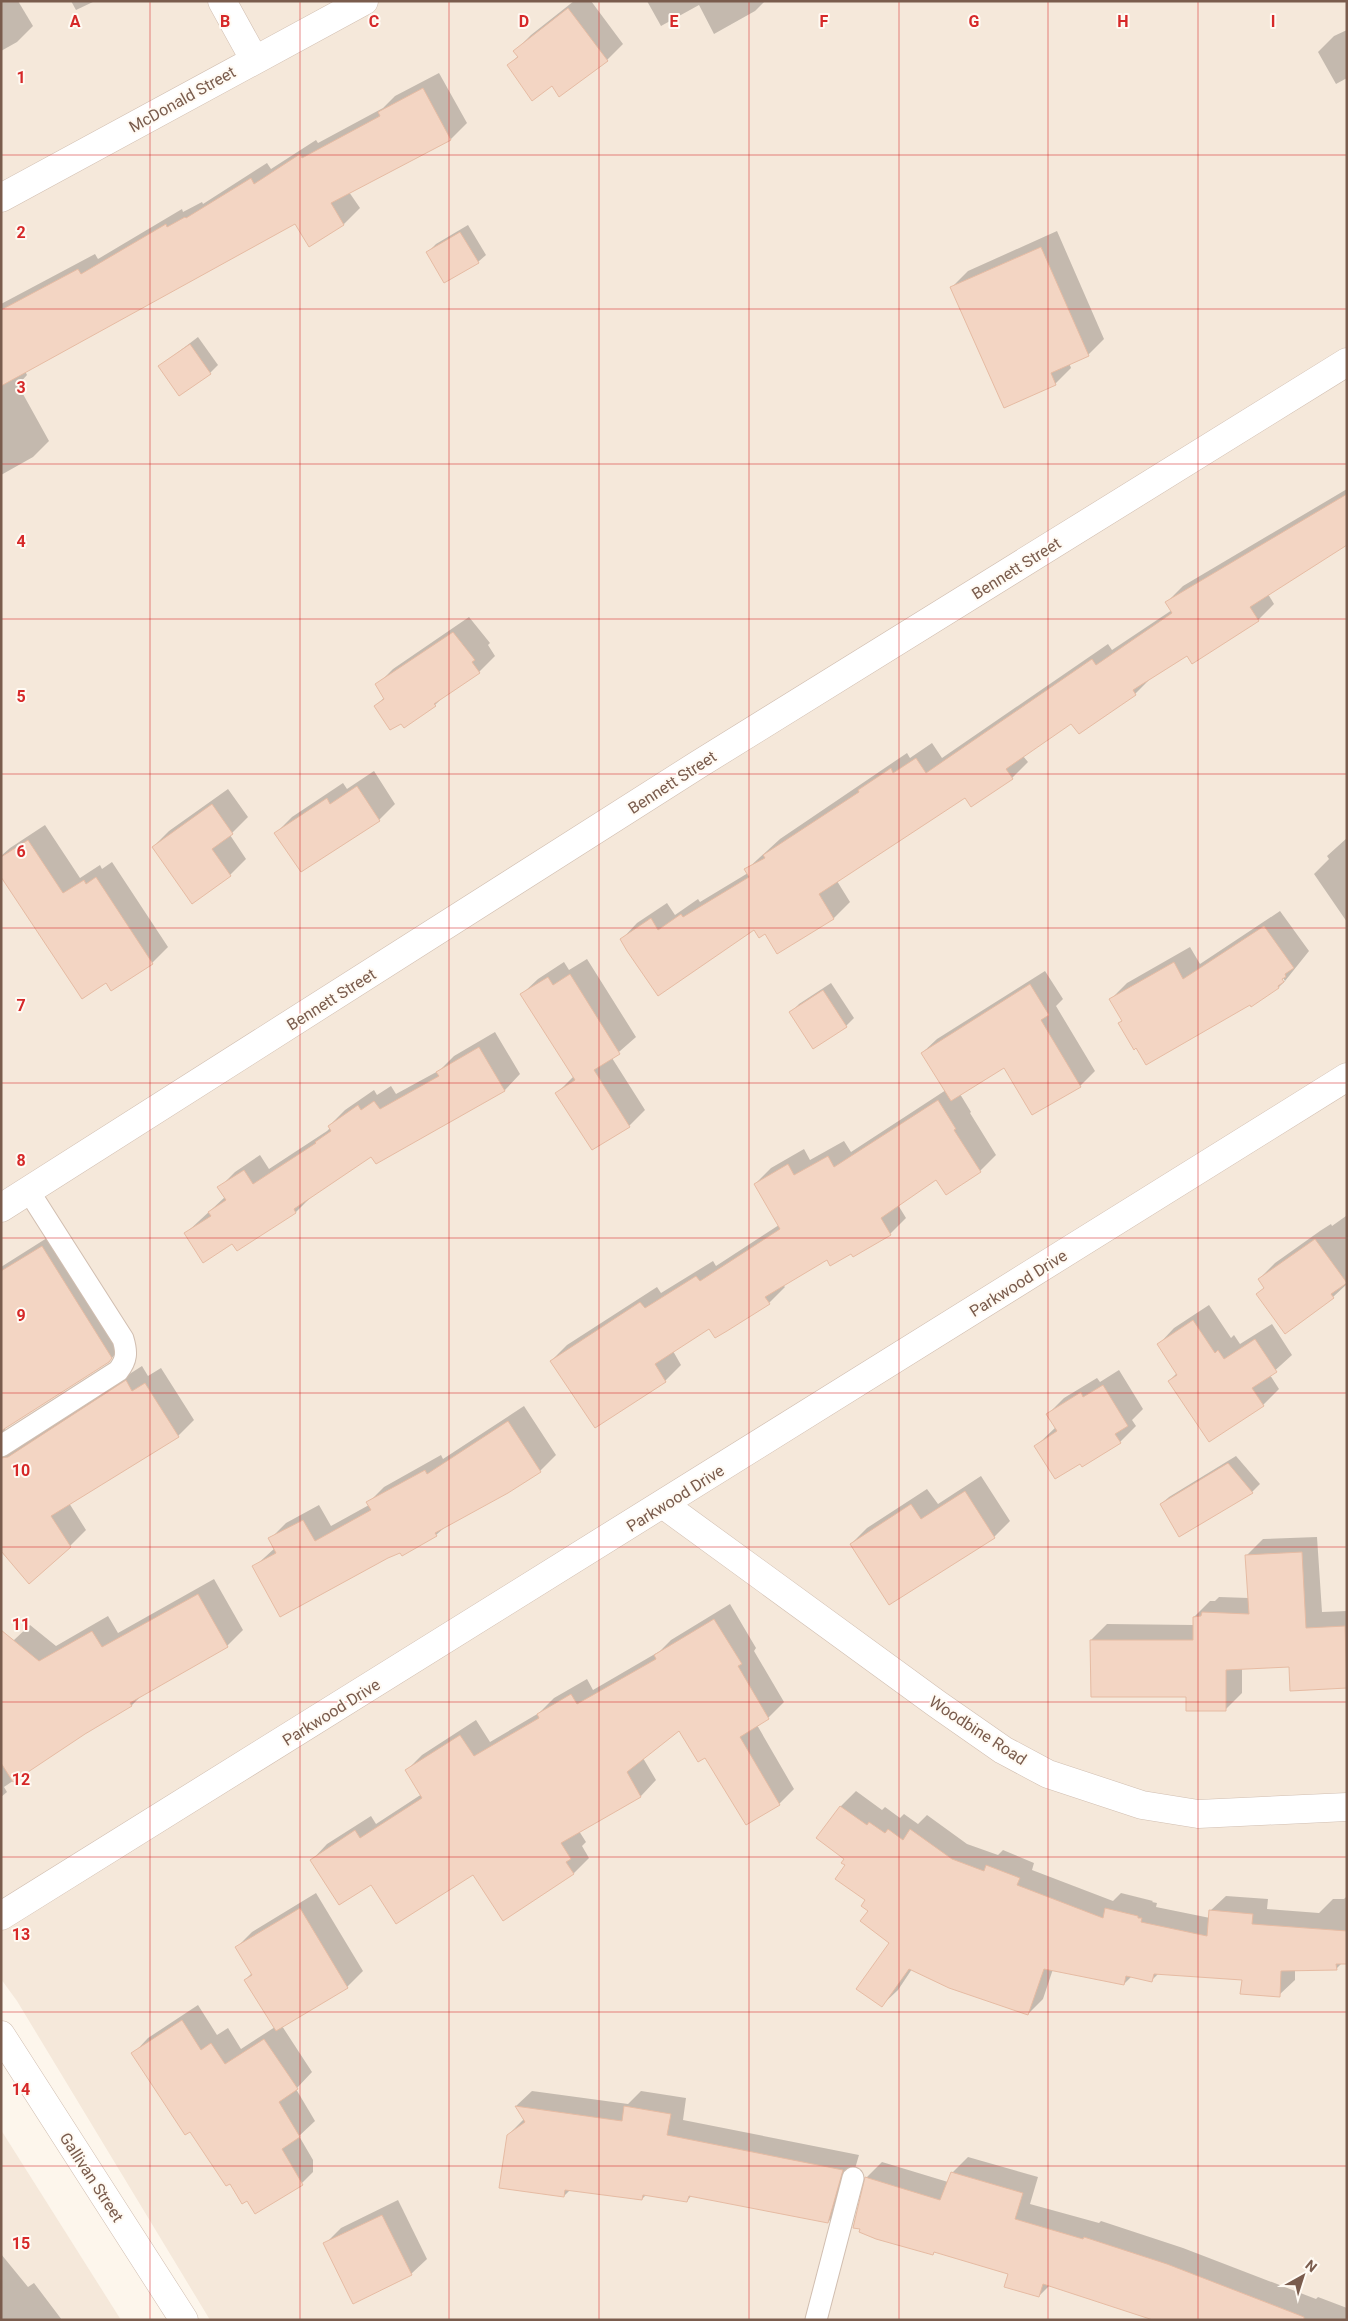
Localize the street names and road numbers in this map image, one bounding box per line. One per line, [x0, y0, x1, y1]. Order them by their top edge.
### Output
street label: McDonald Street [126, 62, 239, 136]
street label: Bennett Street [968, 534, 1064, 603]
street label: Bennett Street [625, 747, 720, 818]
street label: Bennett Street [283, 965, 379, 1034]
street label: Parkwood Drive [966, 1246, 1071, 1321]
street label: Parkwood Drive [623, 1461, 728, 1536]
street label: Parkwood Drive [279, 1675, 384, 1750]
street label: Woodbine Road [926, 1692, 1030, 1769]
street label: Gallivan Street [56, 2129, 127, 2225]

